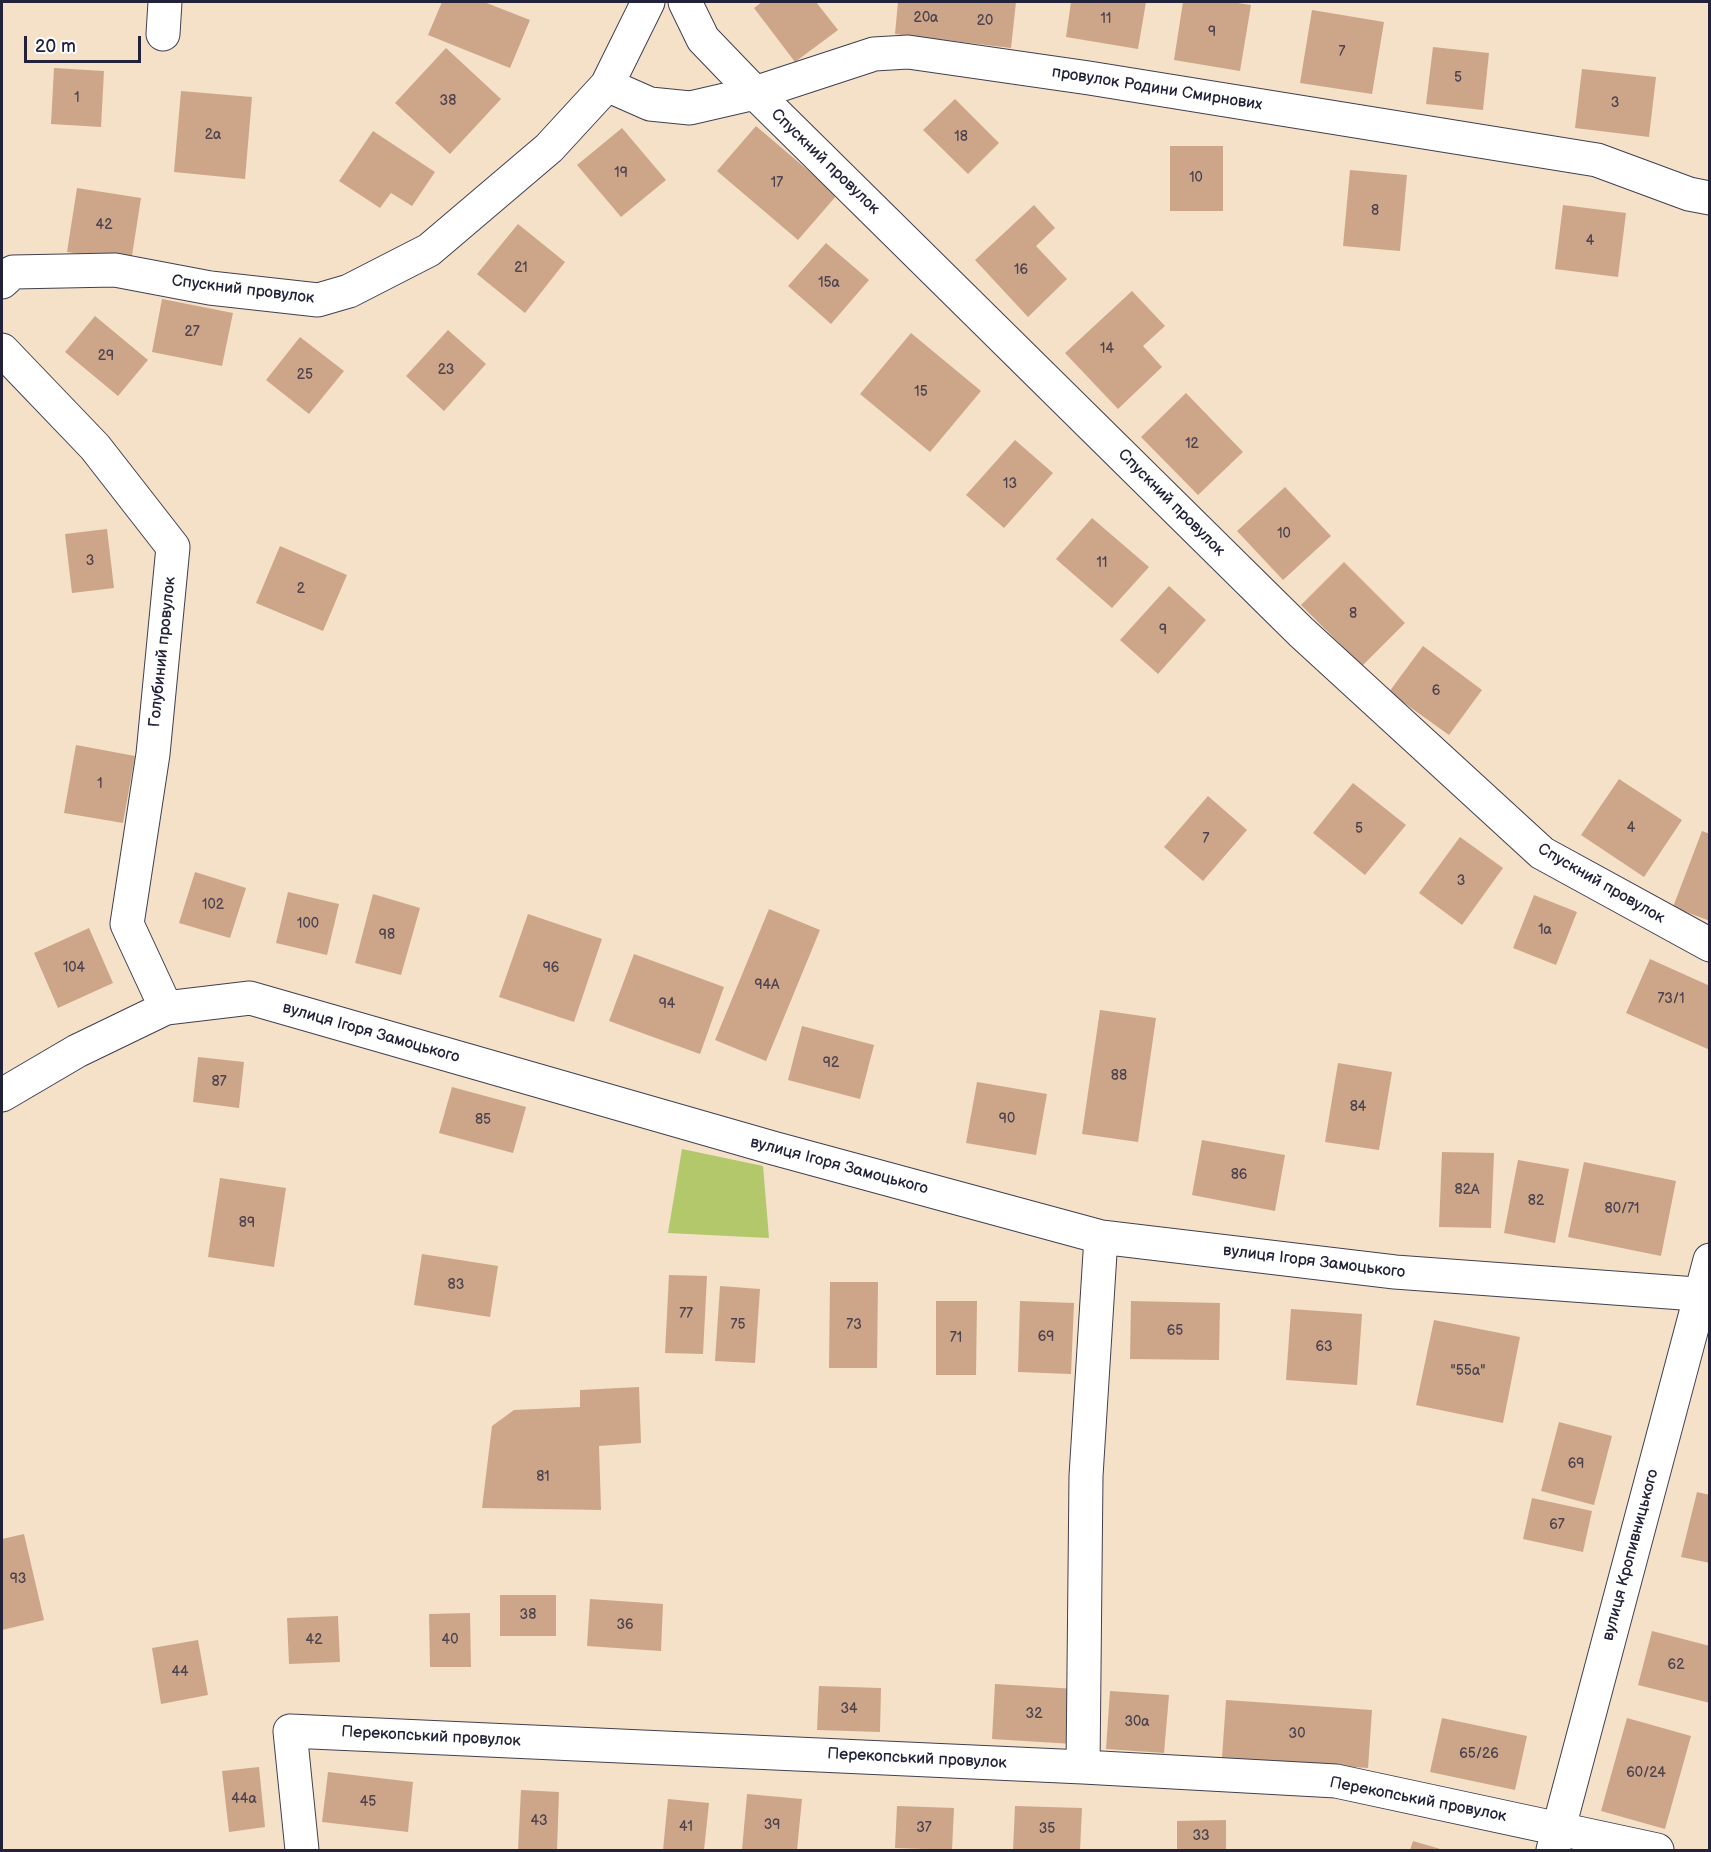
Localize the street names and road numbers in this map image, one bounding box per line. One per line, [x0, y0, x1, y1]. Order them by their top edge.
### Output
street label: провулок Родини Смирнових [1050, 63, 1264, 115]
street label: Спускний провулок [767, 105, 883, 219]
street label: Спускний провулок [171, 272, 315, 308]
street label: Спускний провулок [1113, 445, 1229, 561]
street label: Голубиний провулок [146, 576, 180, 728]
street label: Спускний провулок [1534, 840, 1668, 928]
street label: вулиця Ігоря Замоцького [280, 999, 462, 1067]
street label: вулиця Ігоря Замоцького [748, 1133, 930, 1199]
street label: вулиця Ігоря Замоцького [1222, 1241, 1406, 1283]
street label: вулиця Кропивницького [1599, 1467, 1663, 1643]
street label: Перекопський провулок [341, 1723, 521, 1751]
street label: Перекопський провулок [827, 1745, 1007, 1773]
street label: Перекопський провулок [1328, 1773, 1508, 1827]

